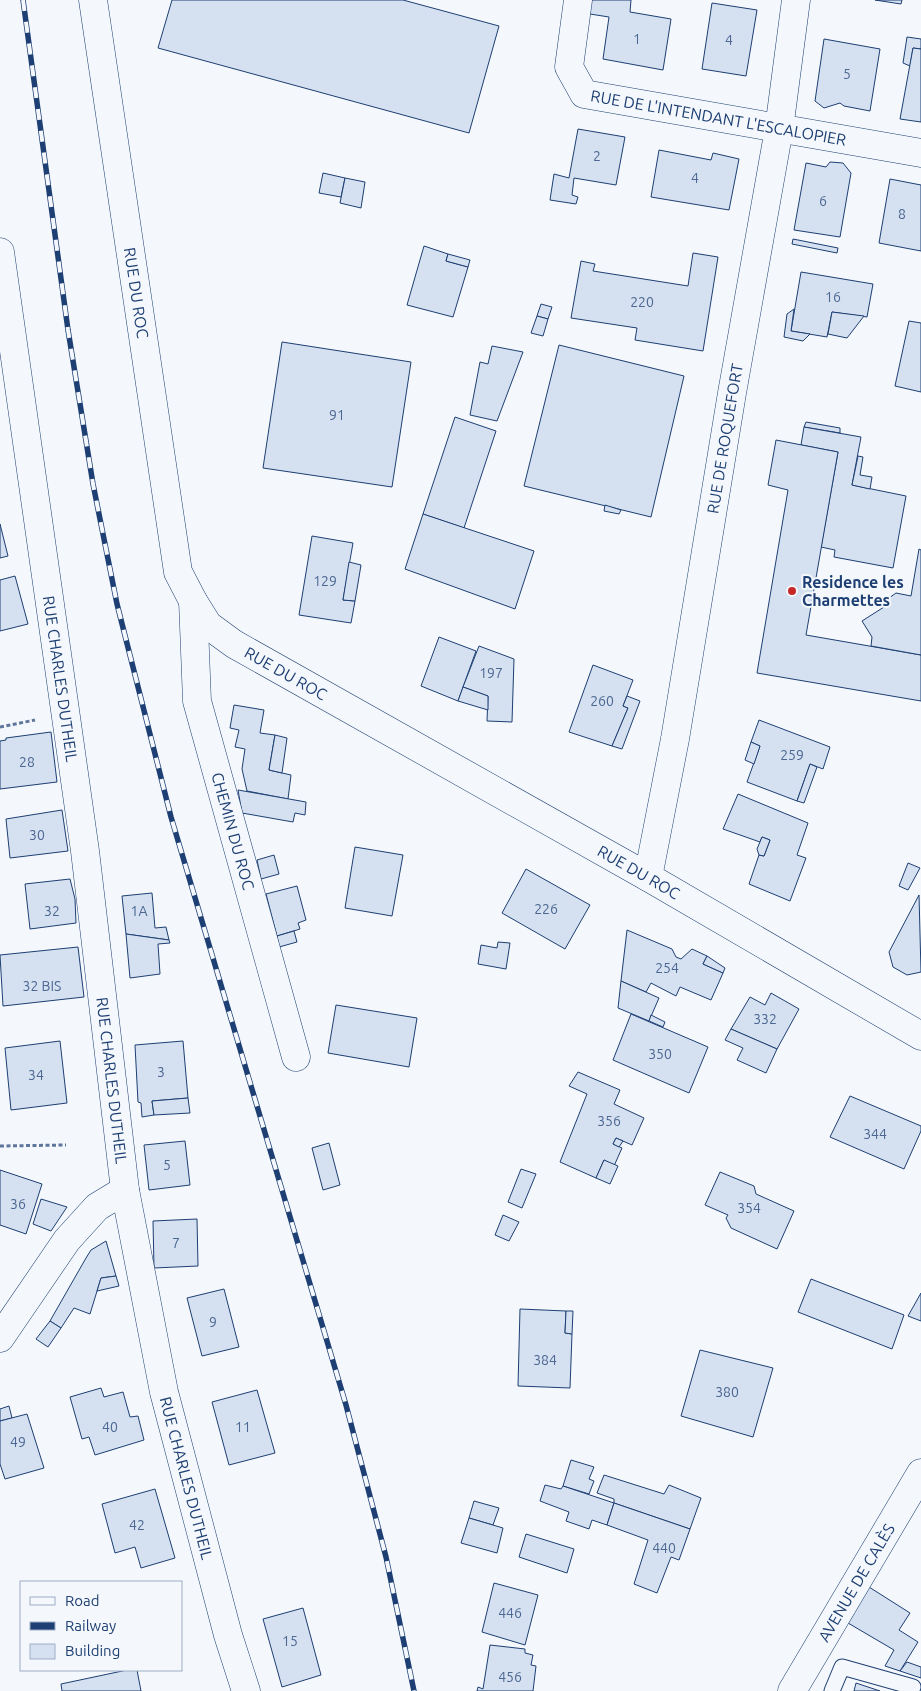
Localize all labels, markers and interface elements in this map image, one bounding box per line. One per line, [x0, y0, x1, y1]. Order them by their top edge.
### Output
house number: 1 [633, 31, 641, 47]
house number: 4 [725, 32, 733, 48]
house number: 5 [843, 66, 851, 82]
street label: RUE DE L'INTENDANT L'ESCALOPIER [589, 86, 848, 149]
house number: 2 [593, 148, 601, 164]
house number: 4 [691, 170, 699, 186]
house number: 6 [819, 193, 827, 209]
house number: 8 [898, 206, 906, 222]
street label: RUE DU ROC [121, 246, 152, 340]
house number: 16 [825, 289, 841, 305]
house number: 220 [630, 294, 654, 310]
street label: RUE DE ROQUEFORT [703, 362, 746, 515]
house number: 91 [329, 407, 345, 423]
house number: 129 [313, 573, 337, 589]
place label: Residence les Charmettes [802, 573, 904, 609]
marker: Residence les Charmettes [786, 585, 798, 597]
street label: RUE CHARLES DUTHEIL [40, 594, 81, 763]
street label: RUE DU ROC [242, 643, 330, 704]
house number: 197 [479, 665, 503, 681]
house number: 260 [590, 693, 614, 709]
house number: 259 [780, 747, 804, 763]
house number: 28 [19, 754, 35, 770]
street label: CHEMIN DU ROC [208, 770, 258, 892]
house number: 30 [29, 827, 45, 843]
street label: RUE DU ROC [594, 842, 683, 903]
house number: 226 [534, 901, 558, 917]
house number: 32 [44, 903, 60, 919]
house number: 1A [131, 903, 148, 919]
house number: 254 [655, 960, 679, 976]
house number: 32 BIS [23, 978, 61, 994]
street label: RUE CHARLES DUTHEIL [93, 996, 131, 1165]
house number: 332 [753, 1011, 777, 1027]
house number: 350 [648, 1046, 672, 1062]
house number: 3 [157, 1064, 165, 1080]
house number: 34 [28, 1067, 44, 1083]
house number: 356 [597, 1113, 621, 1129]
house number: 344 [863, 1126, 887, 1142]
house number: 5 [163, 1157, 171, 1173]
house number: 36 [10, 1196, 26, 1212]
house number: 354 [737, 1200, 761, 1216]
house number: 7 [172, 1235, 180, 1251]
house number: 9 [209, 1314, 217, 1330]
house number: 384 [533, 1352, 557, 1368]
house number: 380 [715, 1384, 739, 1400]
street label: RUE CHARLES DUTHEIL [157, 1395, 217, 1561]
house number: 40 [102, 1419, 118, 1435]
house number: 11 [235, 1419, 251, 1435]
house number: 49 [10, 1434, 26, 1450]
house number: 42 [129, 1517, 145, 1533]
street label: AVENUE DE CALÈS [814, 1520, 898, 1645]
house number: 440 [652, 1540, 676, 1556]
legend [20, 1581, 182, 1671]
text: Road [65, 1592, 100, 1609]
house number: 446 [498, 1605, 522, 1621]
text: Railway [65, 1617, 116, 1634]
house number: 15 [282, 1633, 298, 1649]
text: Building [65, 1642, 120, 1659]
house number: 456 [498, 1669, 522, 1685]

